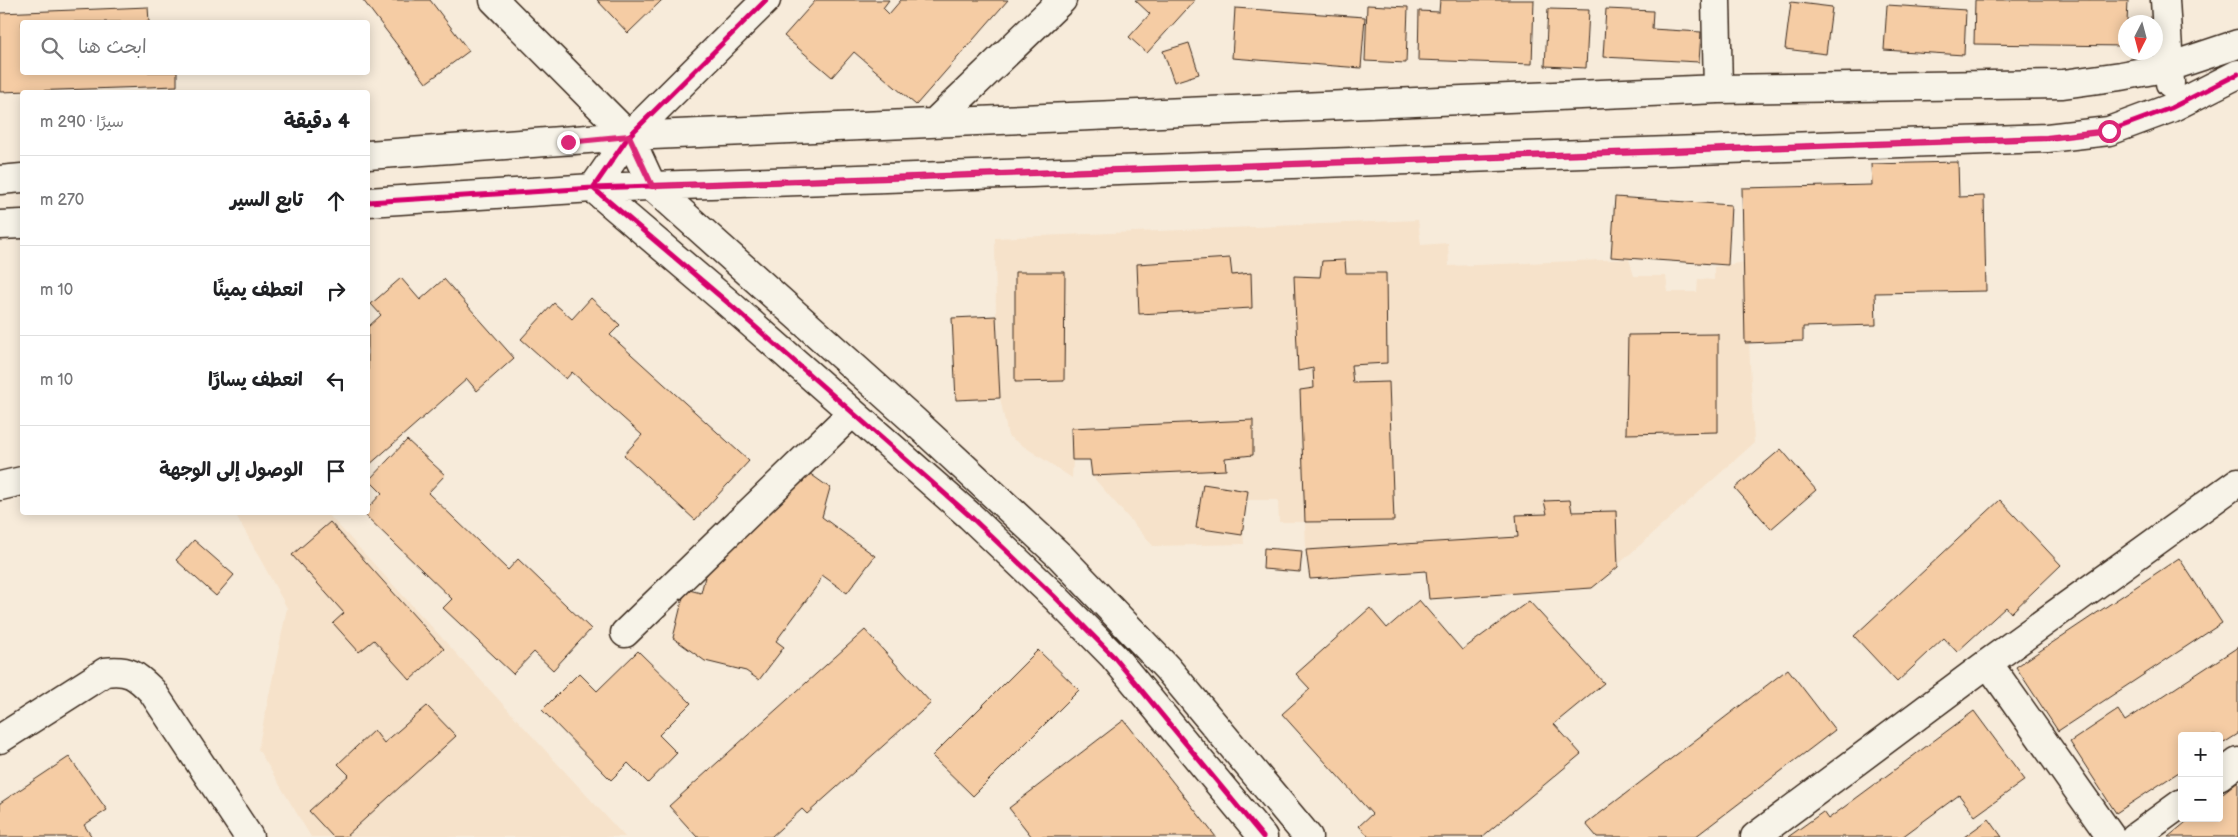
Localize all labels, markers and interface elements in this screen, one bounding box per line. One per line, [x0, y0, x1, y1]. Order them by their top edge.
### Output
north arrow [2118, 15, 2163, 60]
search box [20, 20, 370, 75]
icon: search [38, 34, 66, 62]
text: ابحث هنا [78, 36, 147, 59]
text: 4 دقيقة [284, 109, 350, 134]
text: سيرًا · 290 m [40, 113, 124, 132]
route start [2098, 120, 2121, 143]
route end [557, 131, 580, 154]
icon: ahead [322, 187, 350, 215]
text: تابع السير [230, 189, 303, 212]
text: 270 m [40, 191, 84, 210]
icon: right [322, 277, 350, 305]
text: انعطف يمينًا [213, 279, 303, 302]
text: 10 m [40, 281, 73, 300]
icon: left [322, 367, 350, 395]
text: انعطف يسارًا [208, 369, 303, 392]
text: 10 m [40, 371, 73, 390]
icon: arrive [322, 457, 350, 485]
text: الوصول إلى الوجهة [159, 459, 303, 482]
map controls [2178, 732, 2223, 822]
button: + [2178, 732, 2223, 777]
button: − [2178, 777, 2223, 822]

